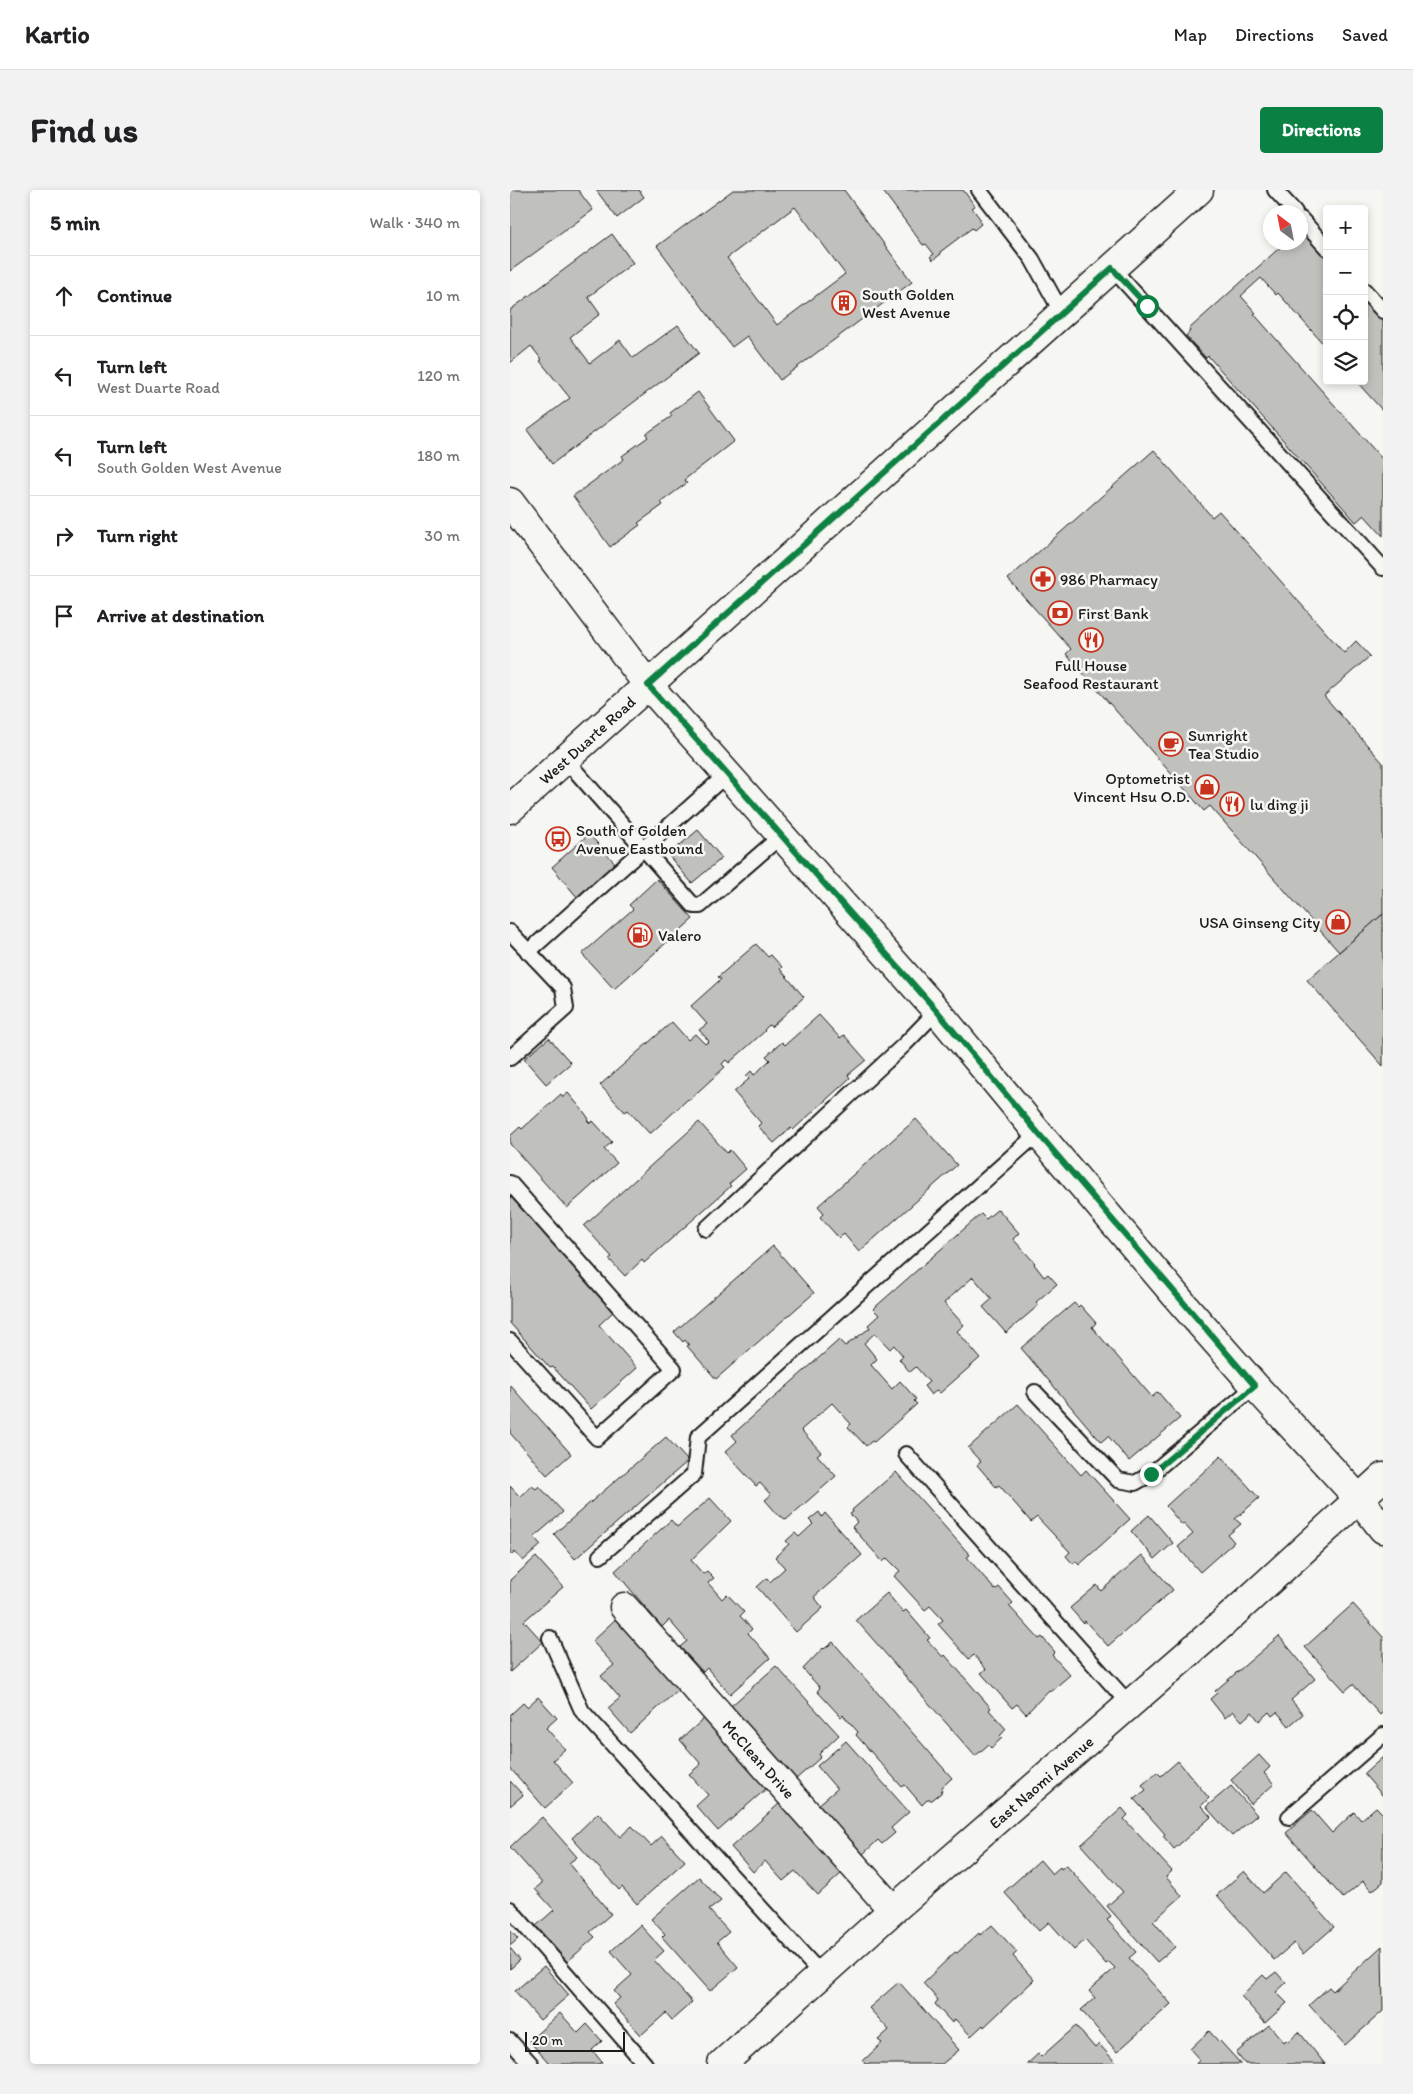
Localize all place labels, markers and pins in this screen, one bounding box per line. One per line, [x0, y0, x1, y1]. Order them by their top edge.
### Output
place label: South Golden West Avenue [862, 285, 955, 322]
building icon: South Golden West Avenue [831, 290, 857, 316]
pharmacy icon: 986 Pharmacy [1030, 566, 1056, 592]
place label: 986 Pharmacy [1060, 570, 1158, 589]
bank icon: First Bank [1047, 600, 1073, 626]
place label: First Bank [1078, 604, 1149, 623]
restaurant icon: Full House Seafood Restaurant [1078, 627, 1104, 653]
place label: Full House Seafood Restaurant [1023, 656, 1159, 693]
place label: Sunright Tea Studio [1188, 726, 1259, 763]
cafe icon: Sunright Tea Studio [1158, 731, 1184, 757]
place label: Optometrist Vincent Hsu O.D. [1074, 769, 1190, 806]
shop icon: Optometrist Vincent Hsu O.D. [1194, 774, 1220, 800]
restaurant icon: lu ding ji [1219, 791, 1245, 817]
place label: lu ding ji [1250, 795, 1309, 814]
place label: South of Golden Avenue Eastbound [576, 821, 703, 858]
bus stop icon: South of Golden Avenue Eastbound [545, 826, 571, 852]
shop icon: USA Ginseng City [1325, 909, 1351, 935]
place label: USA Ginseng City [1199, 913, 1320, 932]
fuel station icon: Valero [627, 922, 653, 948]
place label: Valero [658, 926, 701, 945]

